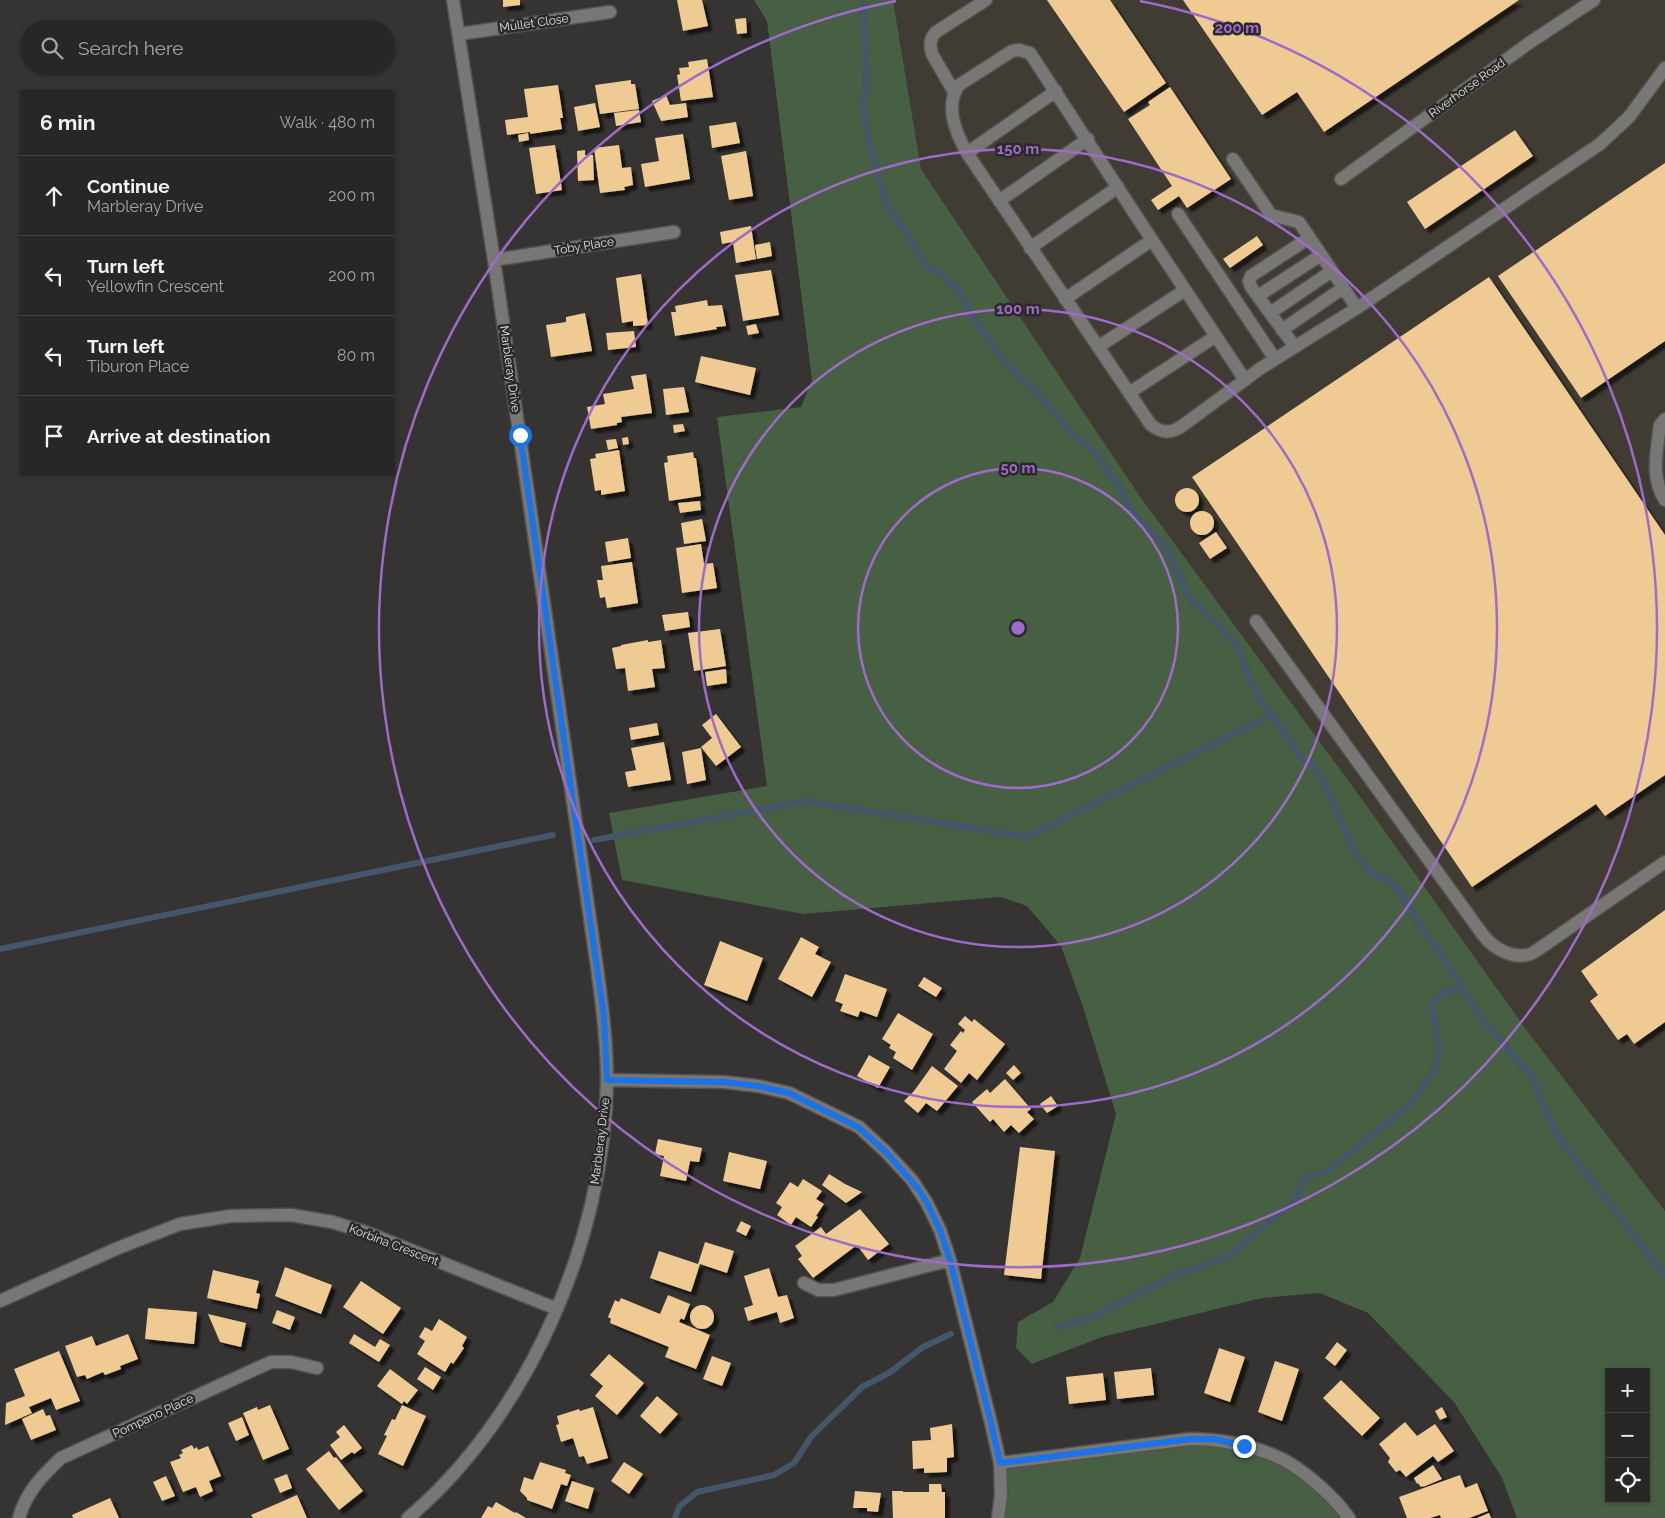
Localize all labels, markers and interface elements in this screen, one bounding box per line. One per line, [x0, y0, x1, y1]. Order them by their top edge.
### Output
street label: Mullet Close [498, 11, 570, 35]
text: 200 m [1215, 19, 1259, 37]
search box [20, 20, 395, 75]
icon: search [38, 34, 66, 62]
text: Search here [78, 37, 184, 59]
street label: Riverhorse Road [1426, 56, 1508, 120]
text: 6 min [40, 110, 95, 135]
text: Walk · 480 m [280, 113, 375, 132]
text: 150 m [997, 140, 1039, 158]
text: Continue [87, 175, 170, 197]
icon: ahead [40, 182, 68, 210]
text: 200 m [328, 186, 375, 205]
text: Marbleray Drive [87, 197, 203, 216]
street label: Toby Place [553, 234, 615, 258]
text: Turn left [87, 255, 164, 277]
icon: left [40, 262, 68, 290]
text: 200 m [328, 266, 375, 285]
text: Yellowfin Crescent [87, 277, 224, 296]
text: 100 m [996, 300, 1040, 318]
street label: Marbleray Drive [497, 325, 523, 413]
text: Turn left [87, 335, 164, 357]
icon: left [40, 342, 68, 370]
text: 80 m [337, 346, 375, 365]
text: Tiburon Place [87, 357, 189, 376]
icon: arrive [40, 422, 68, 450]
route start [509, 424, 532, 447]
text: Arrive at destination [87, 425, 271, 447]
text: 50 m [1000, 459, 1036, 477]
centre of rings [1009, 619, 1027, 637]
street label: Marbleray Drive [588, 1097, 612, 1185]
street label: Korbina Crescent [347, 1221, 441, 1269]
map controls [1605, 1368, 1650, 1503]
button: + [1605, 1368, 1650, 1413]
street label: Pompano Place [110, 1391, 196, 1441]
button: − [1605, 1413, 1650, 1458]
route end [1233, 1435, 1256, 1458]
button: locate [1605, 1458, 1650, 1503]

